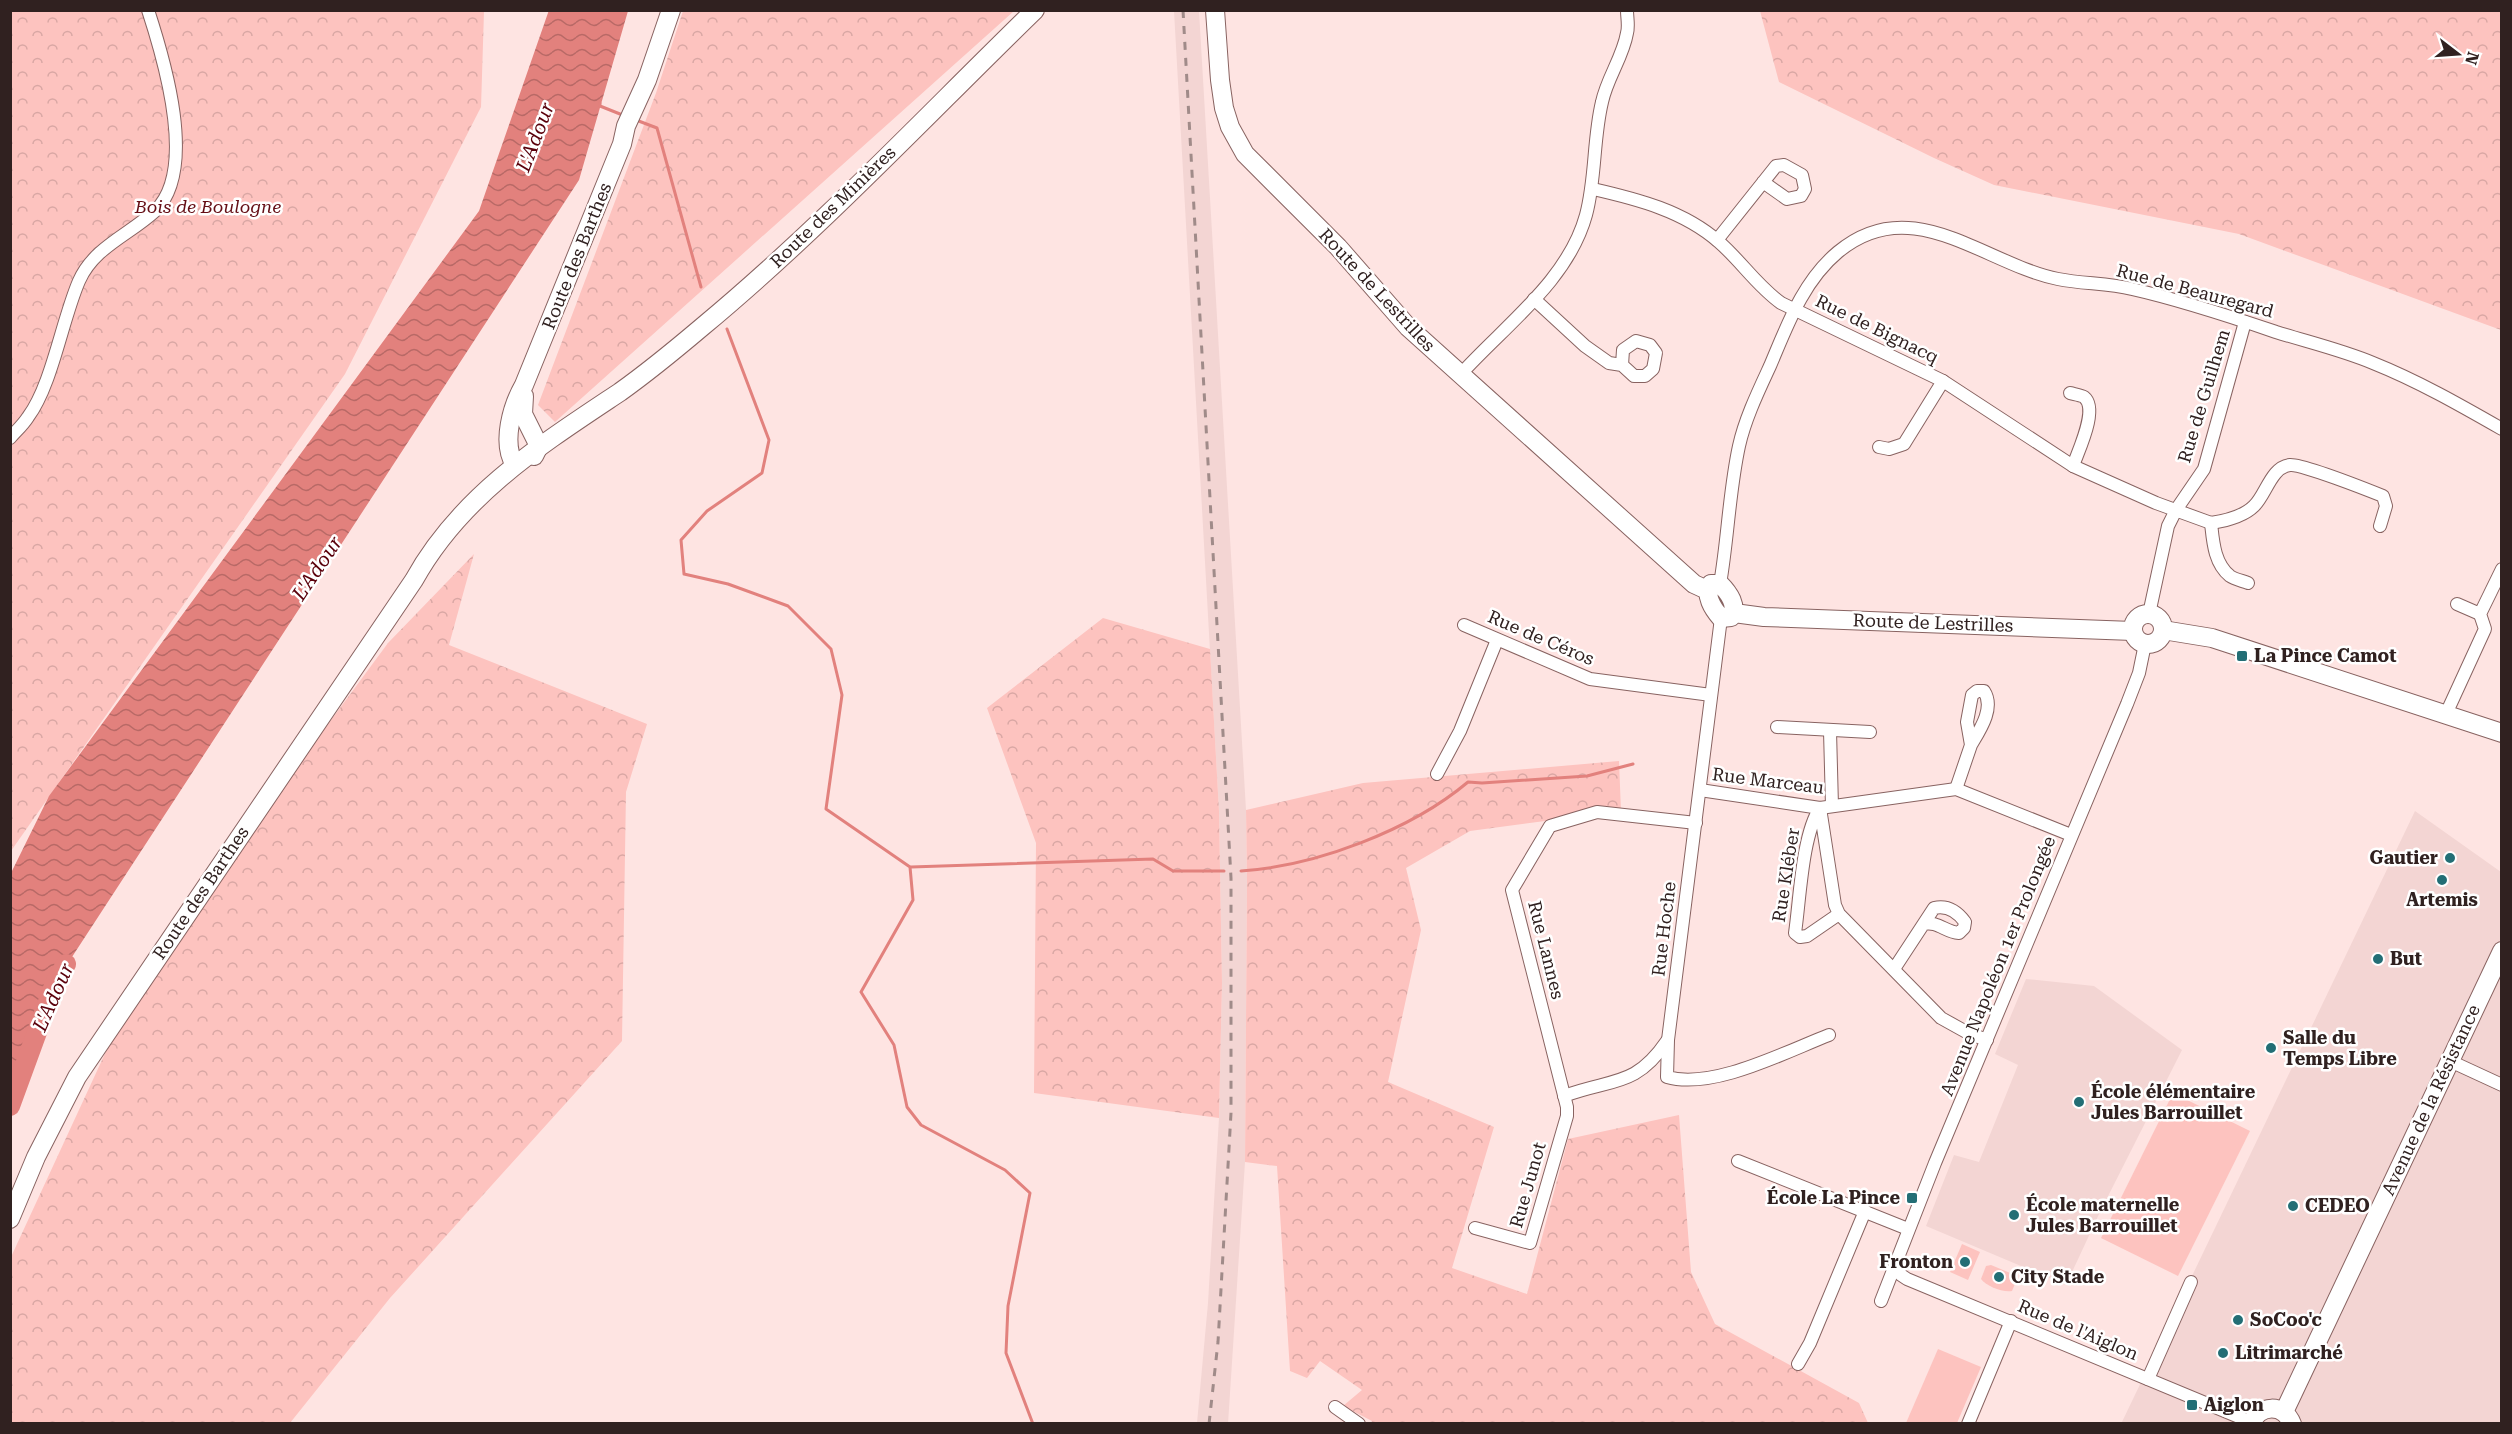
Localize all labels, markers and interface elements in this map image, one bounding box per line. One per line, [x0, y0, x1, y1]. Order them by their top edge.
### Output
north arrow [2428, 24, 2488, 84]
text: N [2461, 50, 2483, 67]
water label: L'Adour [510, 98, 559, 176]
street label: Route des Minières [766, 141, 900, 272]
street label: Route des Barthes [538, 179, 616, 332]
park label: Bois de Boulogne [134, 196, 281, 217]
street label: Route de Lestrilles [1315, 224, 1440, 356]
street label: Rue de Beauregard [2114, 259, 2277, 322]
street label: Rue de Bignacq [1812, 290, 1943, 368]
street label: Rue de Guilhem [2173, 326, 2234, 465]
water label: L'Adour [286, 531, 348, 606]
street label: Rue de Céros [1485, 606, 1598, 669]
street label: Route de Lestrilles [1852, 609, 2014, 636]
place label: La Pince Camot [2254, 645, 2396, 666]
marker: La Pince Camot [2235, 649, 2249, 663]
street label: Rue Marceau [1711, 763, 1825, 798]
street label: Route des Barthes [148, 822, 253, 963]
street label: Rue Kléber [1768, 826, 1803, 924]
street label: Avenue Napoléon 1er Prolongée [1936, 833, 2059, 1099]
place label: Gautier [2370, 847, 2438, 868]
marker: Gautier [2443, 851, 2457, 865]
marker: Artemis [2435, 873, 2449, 887]
street label: Rue Hoche [1647, 880, 1680, 977]
place label: Artemis [2406, 889, 2478, 910]
street label: Rue Lannes [1524, 899, 1569, 1001]
place label: But [2390, 948, 2422, 969]
marker: But [2371, 952, 2385, 966]
water label: L'Adour [27, 959, 79, 1036]
street label: Avenue de la Résistance [2377, 1001, 2484, 1198]
place label: Salle du Temps Libre [2283, 1027, 2397, 1069]
marker: Salle du Temps Libre [2264, 1041, 2278, 1055]
place label: École élémentaire Jules Barrouillet [2091, 1080, 2256, 1123]
marker: École élémentaire Jules Barrouillet [2072, 1095, 2086, 1109]
street label: Rue Junot [1505, 1139, 1550, 1230]
place label: École La Pince [1767, 1186, 1900, 1208]
marker: École La Pince [1905, 1191, 1919, 1205]
place label: École maternelle Jules Barrouillet [2026, 1193, 2180, 1236]
place label: CEDEO [2305, 1195, 2370, 1216]
marker: CEDEO [2286, 1199, 2300, 1213]
marker: École maternelle Jules Barrouillet [2007, 1208, 2021, 1222]
place label: Fronton [1879, 1251, 1953, 1272]
marker: Fronton [1958, 1255, 1972, 1269]
place label: City Stade [2011, 1266, 2105, 1287]
marker: City Stade [1992, 1270, 2006, 1284]
street label: Rue de l'Aiglon [2015, 1295, 2142, 1364]
place label: SoCoo'c [2250, 1309, 2322, 1330]
marker: SoCoo'c [2231, 1313, 2245, 1327]
place label: Litrimarché [2235, 1342, 2343, 1363]
marker: Litrimarché [2216, 1346, 2230, 1360]
place label: Aiglon [2204, 1394, 2264, 1415]
marker: Aiglon [2185, 1398, 2199, 1412]

